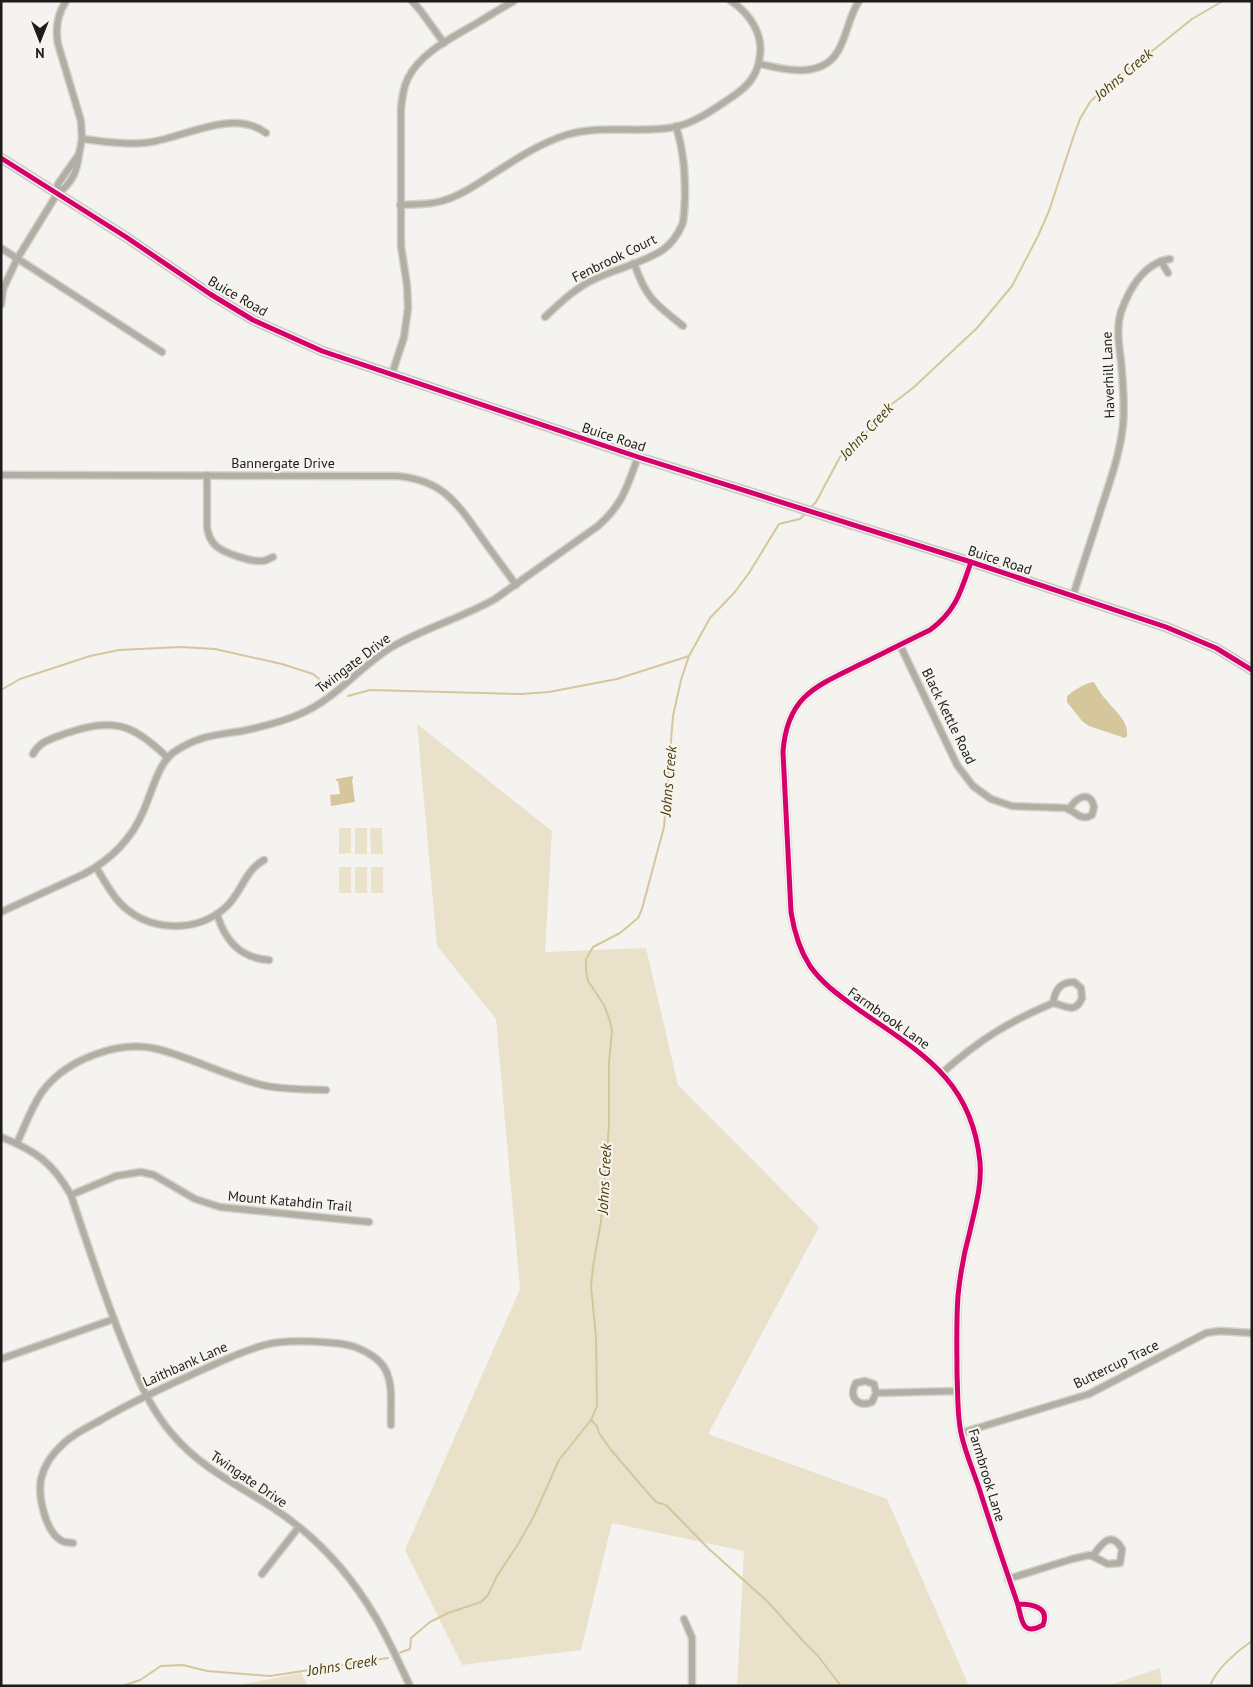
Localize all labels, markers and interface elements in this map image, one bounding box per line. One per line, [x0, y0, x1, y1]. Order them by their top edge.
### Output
north arrow [15, 15, 65, 65]
water label: Johns Creek [1089, 43, 1157, 105]
text: N [35, 44, 45, 62]
street label: Fenbrook Court [569, 230, 659, 286]
street label: Buice Road [205, 272, 271, 320]
street label: Haverhill Lane [1097, 331, 1119, 419]
water label: Johns Creek [834, 398, 898, 464]
street label: Buice Road [580, 418, 648, 456]
street label: Bannergate Drive [231, 454, 335, 472]
street label: Buice Road [966, 541, 1034, 579]
street label: Twingate Drive [312, 629, 394, 697]
street label: Black Kettle Road [918, 665, 980, 767]
water label: Johns Creek [655, 744, 681, 818]
street label: Farmbrook Lane [844, 983, 934, 1053]
water label: Johns Creek [593, 1142, 615, 1216]
street label: Mount Katahdin Trail [227, 1187, 353, 1215]
street label: Buttercup Trace [1070, 1336, 1162, 1392]
street label: Laithbank Lane [140, 1337, 230, 1391]
street label: Farmbrook Lane [964, 1426, 1010, 1524]
street label: Twingate Drive [207, 1447, 291, 1511]
water label: Johns Creek [305, 1650, 380, 1680]

